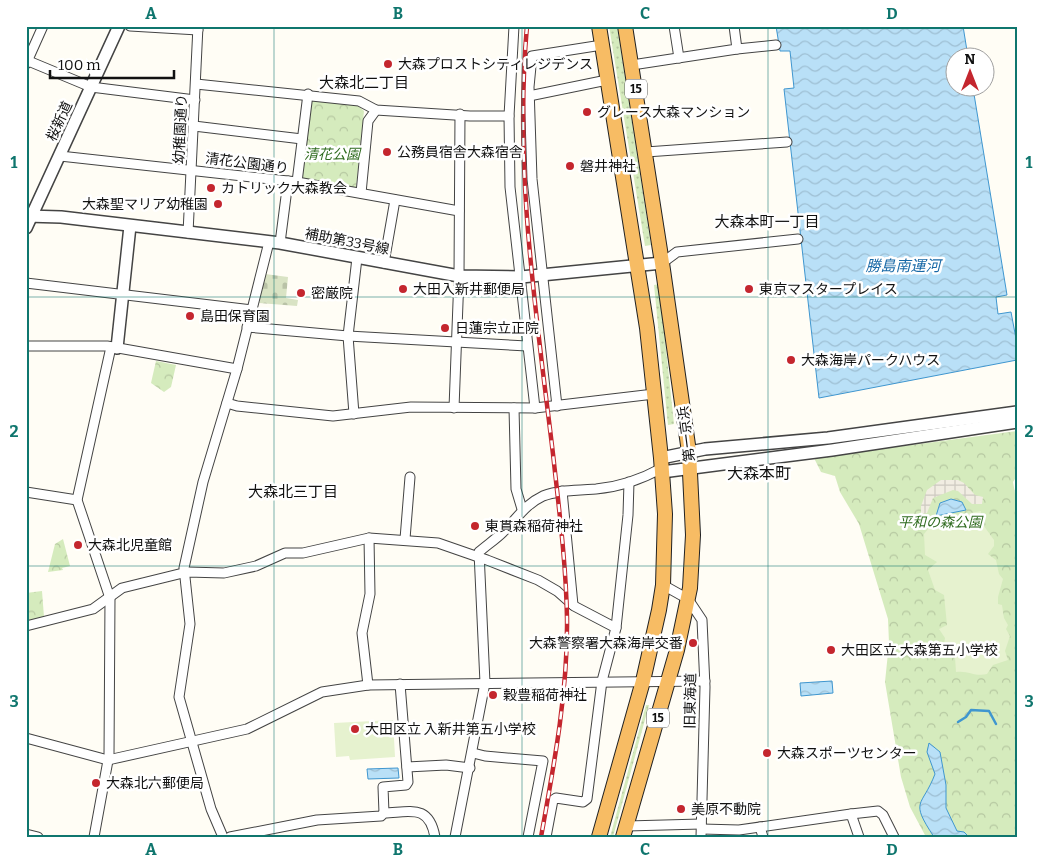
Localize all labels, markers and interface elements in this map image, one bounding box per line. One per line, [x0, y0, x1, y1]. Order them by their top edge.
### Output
text: A [145, 4, 157, 23]
text: B [393, 4, 403, 23]
text: C [640, 4, 650, 23]
text: D [886, 4, 898, 23]
scale bar [50, 48, 174, 80]
north arrow [946, 48, 996, 98]
text: N [965, 51, 976, 68]
text: 100 m [58, 56, 101, 74]
place label: 大森プロストシティレジデンス [398, 56, 593, 73]
marker: 大森プロストシティレジデンス [382, 58, 394, 70]
district label: 大森北二丁目 [319, 74, 409, 92]
road number: 15 [625, 80, 647, 98]
street label: 幼稚園通り [170, 94, 191, 164]
street label: 桜新道 [43, 99, 76, 144]
place label: グレース大森マンション [597, 104, 750, 121]
marker: グレース大森マンション [581, 106, 593, 118]
place label: 公務員宿舎大森宿舎 [397, 144, 523, 161]
park label: 清花公園 [304, 146, 362, 163]
marker: 公務員宿舎大森宿舎 [381, 146, 393, 158]
street label: 清花公園通り [204, 150, 290, 177]
text: 1 [11, 153, 18, 172]
text: 1 [1026, 153, 1033, 172]
place label: 磐井神社 [580, 158, 636, 175]
marker: 磐井神社 [564, 160, 576, 172]
place label: カトリック大森教会 [221, 180, 347, 197]
marker: カトリック大森教会 [205, 182, 217, 194]
place label: 大森聖マリア幼稚園 [82, 196, 208, 213]
marker: 大森聖マリア幼稚園 [212, 198, 224, 210]
district label: 大森本町一丁目 [714, 213, 820, 231]
street label: 補助第33号線 [303, 225, 391, 258]
water label: 勝島南運河 [865, 257, 943, 275]
place label: 大田入新井郵便局 [413, 281, 525, 298]
place label: 東京マスタープレイス [759, 281, 898, 298]
marker: 大田入新井郵便局 [397, 283, 409, 295]
marker: 東京マスタープレイス [743, 283, 755, 295]
place label: 密厳院 [311, 285, 353, 302]
marker: 密厳院 [295, 287, 307, 299]
place label: 島田保育園 [200, 308, 270, 325]
marker: 島田保育園 [184, 310, 196, 322]
place label: 日蓮宗立正院 [455, 320, 539, 337]
marker: 日蓮宗立正院 [439, 322, 451, 334]
place label: 大森海岸パークハウス [801, 352, 940, 369]
marker: 大森海岸パークハウス [785, 354, 797, 366]
street label: 第一京浜 [675, 405, 698, 463]
text: 2 [9, 422, 19, 441]
text: 2 [1024, 422, 1034, 441]
district label: 大森本町 [727, 464, 791, 483]
district label: 大森北三丁目 [248, 483, 338, 501]
park label: 平和の森公園 [898, 514, 984, 531]
place label: 東貫森稲荷神社 [485, 518, 583, 535]
marker: 東貫森稲荷神社 [469, 520, 481, 532]
place label: 大森北児童館 [88, 537, 172, 554]
marker: 大森北児童館 [72, 539, 84, 551]
place label: 大森警察署大森海岸交番 [529, 635, 683, 652]
marker: 大森警察署大森海岸交番 [687, 637, 699, 649]
place label: 大田区立 大森第五小学校 [841, 642, 998, 659]
marker: 大田区立 大森第五小学校 [825, 644, 837, 656]
street label: 旧東海道 [682, 673, 699, 729]
place label: 穀豊稲荷神社 [503, 687, 587, 704]
marker: 穀豊稲荷神社 [487, 689, 499, 701]
text: 3 [9, 692, 19, 711]
text: 3 [1024, 692, 1034, 711]
road number: 15 [647, 708, 669, 728]
place label: 大田区立 入新井第五小学校 [365, 721, 536, 738]
marker: 大田区立 入新井第五小学校 [349, 723, 361, 735]
place label: 大森スポーツセンター [777, 745, 917, 762]
marker: 大森スポーツセンター [761, 747, 773, 759]
place label: 大森北六郵便局 [106, 775, 204, 792]
marker: 大森北六郵便局 [90, 777, 102, 789]
place label: 美原不動院 [691, 801, 761, 818]
marker: 美原不動院 [675, 803, 687, 815]
text: A [145, 840, 157, 859]
text: B [393, 840, 403, 859]
text: C [640, 840, 650, 859]
text: D [886, 840, 898, 859]

